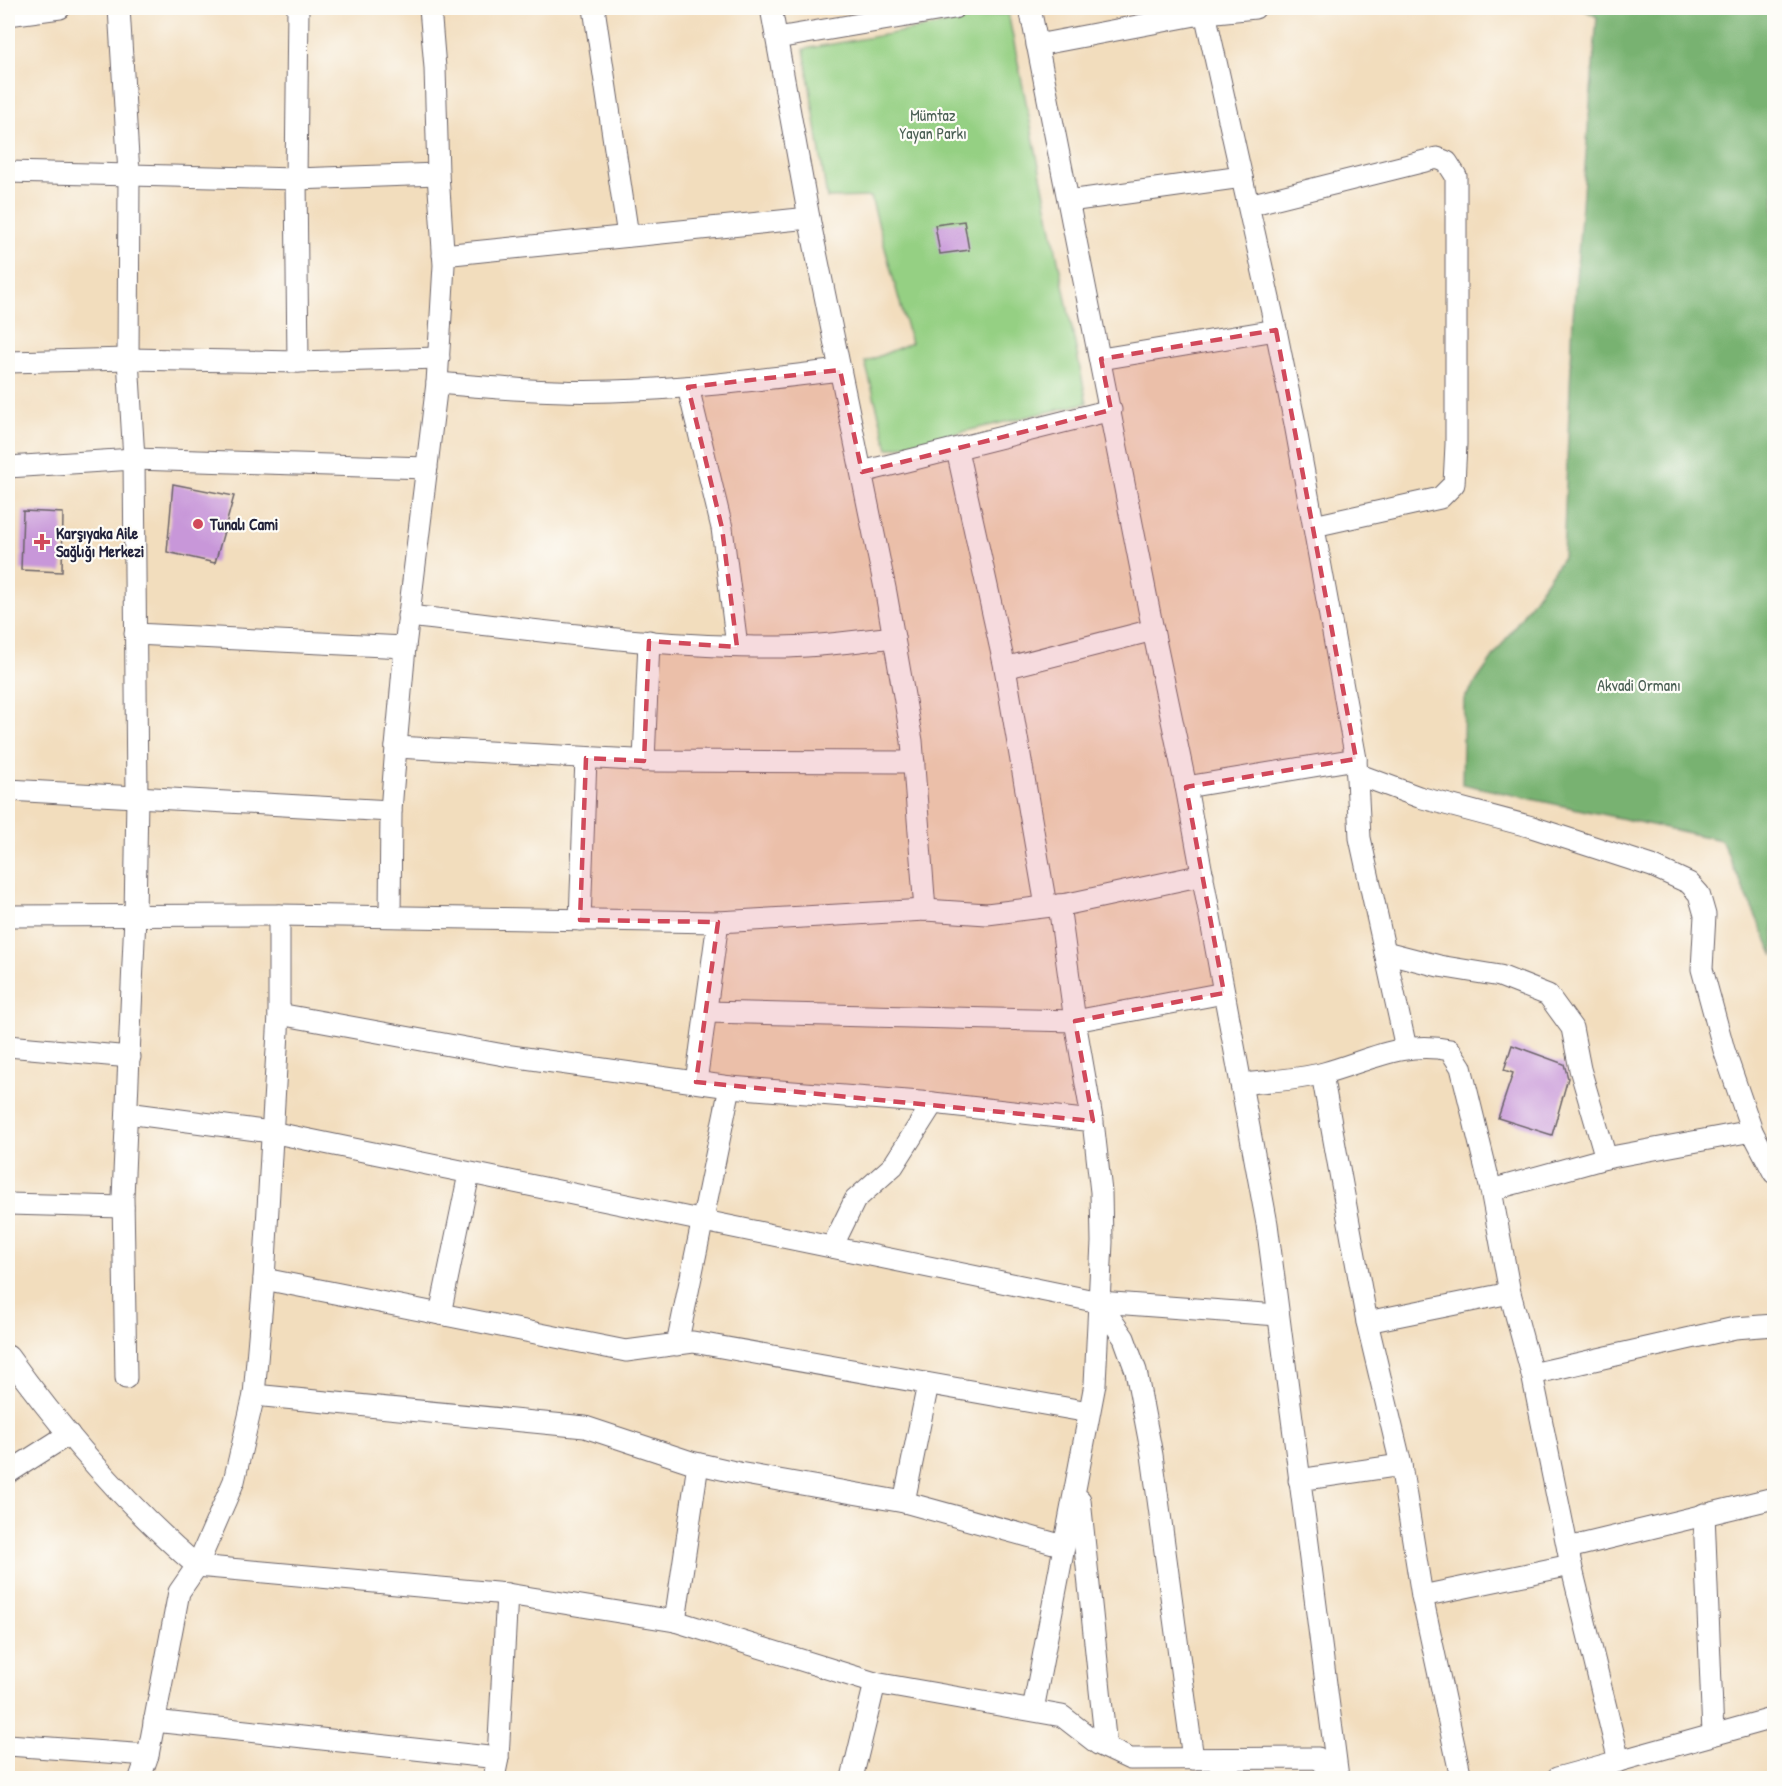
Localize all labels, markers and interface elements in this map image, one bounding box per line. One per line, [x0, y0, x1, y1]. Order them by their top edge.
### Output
park label: Mümtaz Yayan Parkı [899, 104, 967, 144]
place label: Tunalı Cami [209, 513, 278, 535]
marker: Tunalı Cami [191, 517, 205, 531]
place label: Karşıyaka Aile Sağlığı Merkezi [56, 522, 144, 563]
marker: Karşıyaka Aile Sağlığı Merkezi [33, 533, 51, 551]
park label: Akvadi Ormanı [1597, 674, 1681, 696]

